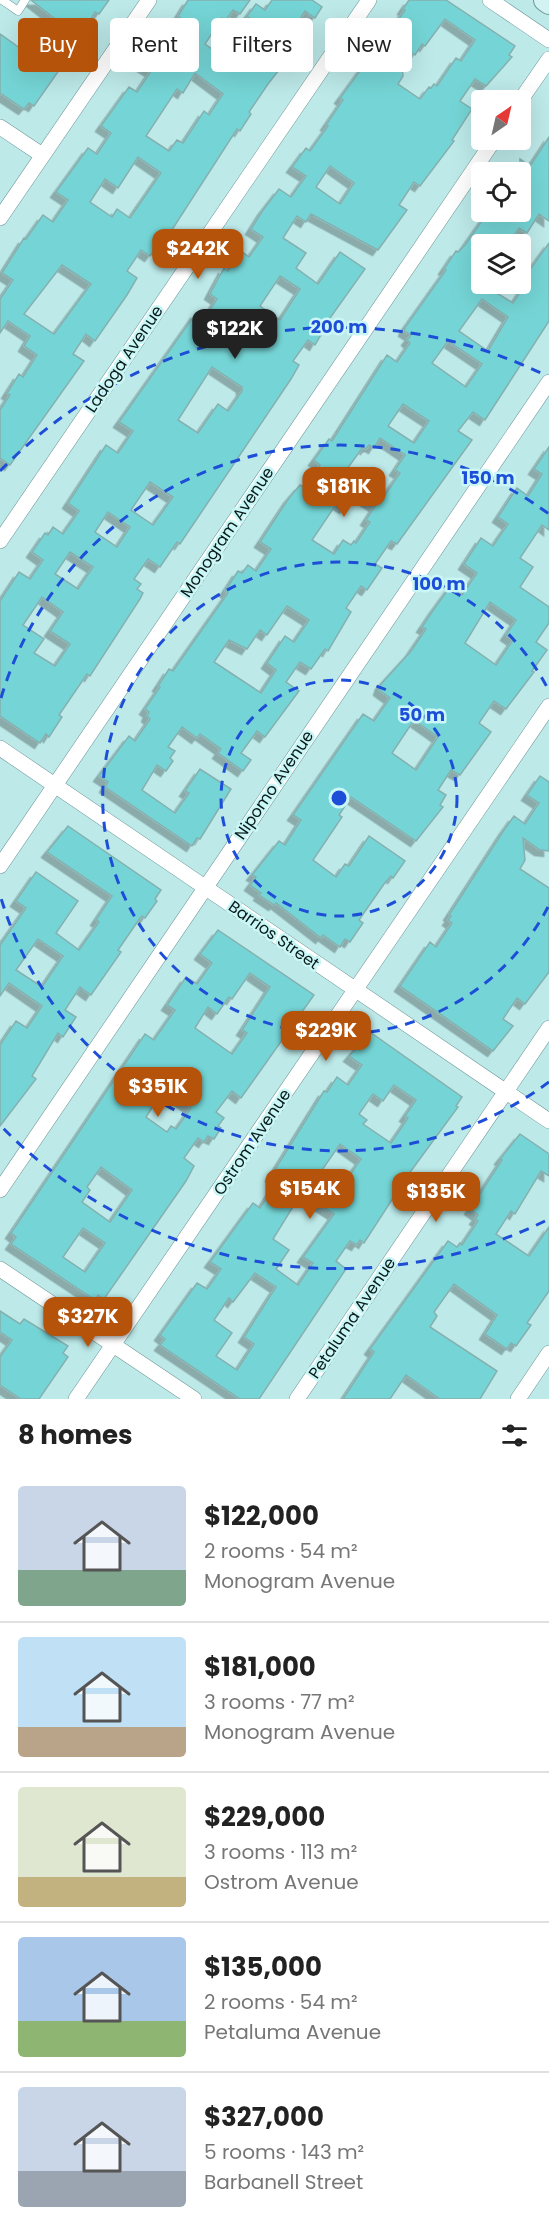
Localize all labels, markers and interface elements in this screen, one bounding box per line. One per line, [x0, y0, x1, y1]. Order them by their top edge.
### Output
chip: Buy [18, 18, 98, 72]
chip: Rent [110, 18, 199, 72]
chip: Filters [211, 18, 313, 72]
chip: New [325, 18, 412, 72]
north arrow [471, 90, 531, 150]
map controls [471, 90, 531, 294]
button: locate [471, 162, 531, 222]
pin: $242K [156, 229, 240, 280]
text: $242K [166, 234, 230, 262]
button: layers [471, 234, 531, 294]
street label: Ladoga Avenue [80, 301, 168, 417]
pin: $122K [193, 309, 277, 360]
text: $122K [206, 314, 264, 342]
text: 200 m [311, 314, 367, 339]
street label: Monogram Avenue [175, 462, 279, 602]
text: 150 m [461, 465, 515, 490]
pin: $181K [302, 467, 386, 518]
text: $181K [316, 472, 372, 500]
text: 100 m [412, 571, 466, 596]
text: 50 m [399, 702, 445, 727]
street label: Nipomo Avenue [229, 726, 319, 844]
centre of rings [329, 788, 349, 808]
street label: Barrios Street [224, 895, 324, 975]
pin: $229K [284, 1011, 368, 1062]
text: $229K [295, 1016, 357, 1044]
pin: $351K [116, 1067, 200, 1118]
text: $351K [128, 1072, 188, 1100]
street label: Ostrom Avenue [208, 1084, 296, 1200]
pin: $154K [268, 1169, 352, 1220]
pin: $135K [394, 1172, 478, 1223]
text: $154K [279, 1174, 341, 1202]
text: $135K [406, 1177, 466, 1205]
street label: Petaluma Avenue [303, 1253, 401, 1383]
pin: $327K [46, 1297, 130, 1348]
text: $327K [57, 1302, 119, 1330]
text: 8 homes [18, 1417, 133, 1453]
icon: filters [498, 1419, 531, 1452]
text: $122,000 [204, 1498, 319, 1534]
icon: home [66, 1510, 138, 1582]
text: 2 rooms · 54 m² [204, 1537, 358, 1565]
text: Monogram Avenue [204, 1567, 395, 1595]
text: $181,000 [204, 1649, 316, 1685]
icon: home [66, 1661, 138, 1733]
text: 3 rooms · 77 m² [204, 1688, 355, 1716]
text: Monogram Avenue [204, 1718, 395, 1746]
text: $229,000 [204, 1799, 325, 1835]
icon: home [66, 1811, 138, 1883]
text: 3 rooms · 113 m² [204, 1838, 357, 1866]
text: Ostrom Avenue [204, 1868, 359, 1896]
text: $135,000 [204, 1949, 322, 1985]
icon: home [66, 1961, 138, 2033]
text: 2 rooms · 54 m² [204, 1988, 358, 2016]
text: Petaluma Avenue [204, 2018, 381, 2046]
text: $327,000 [204, 2099, 324, 2135]
icon: home [66, 2111, 138, 2183]
text: 5 rooms · 143 m² [204, 2138, 364, 2166]
text: Barbanell Street [204, 2168, 363, 2196]

